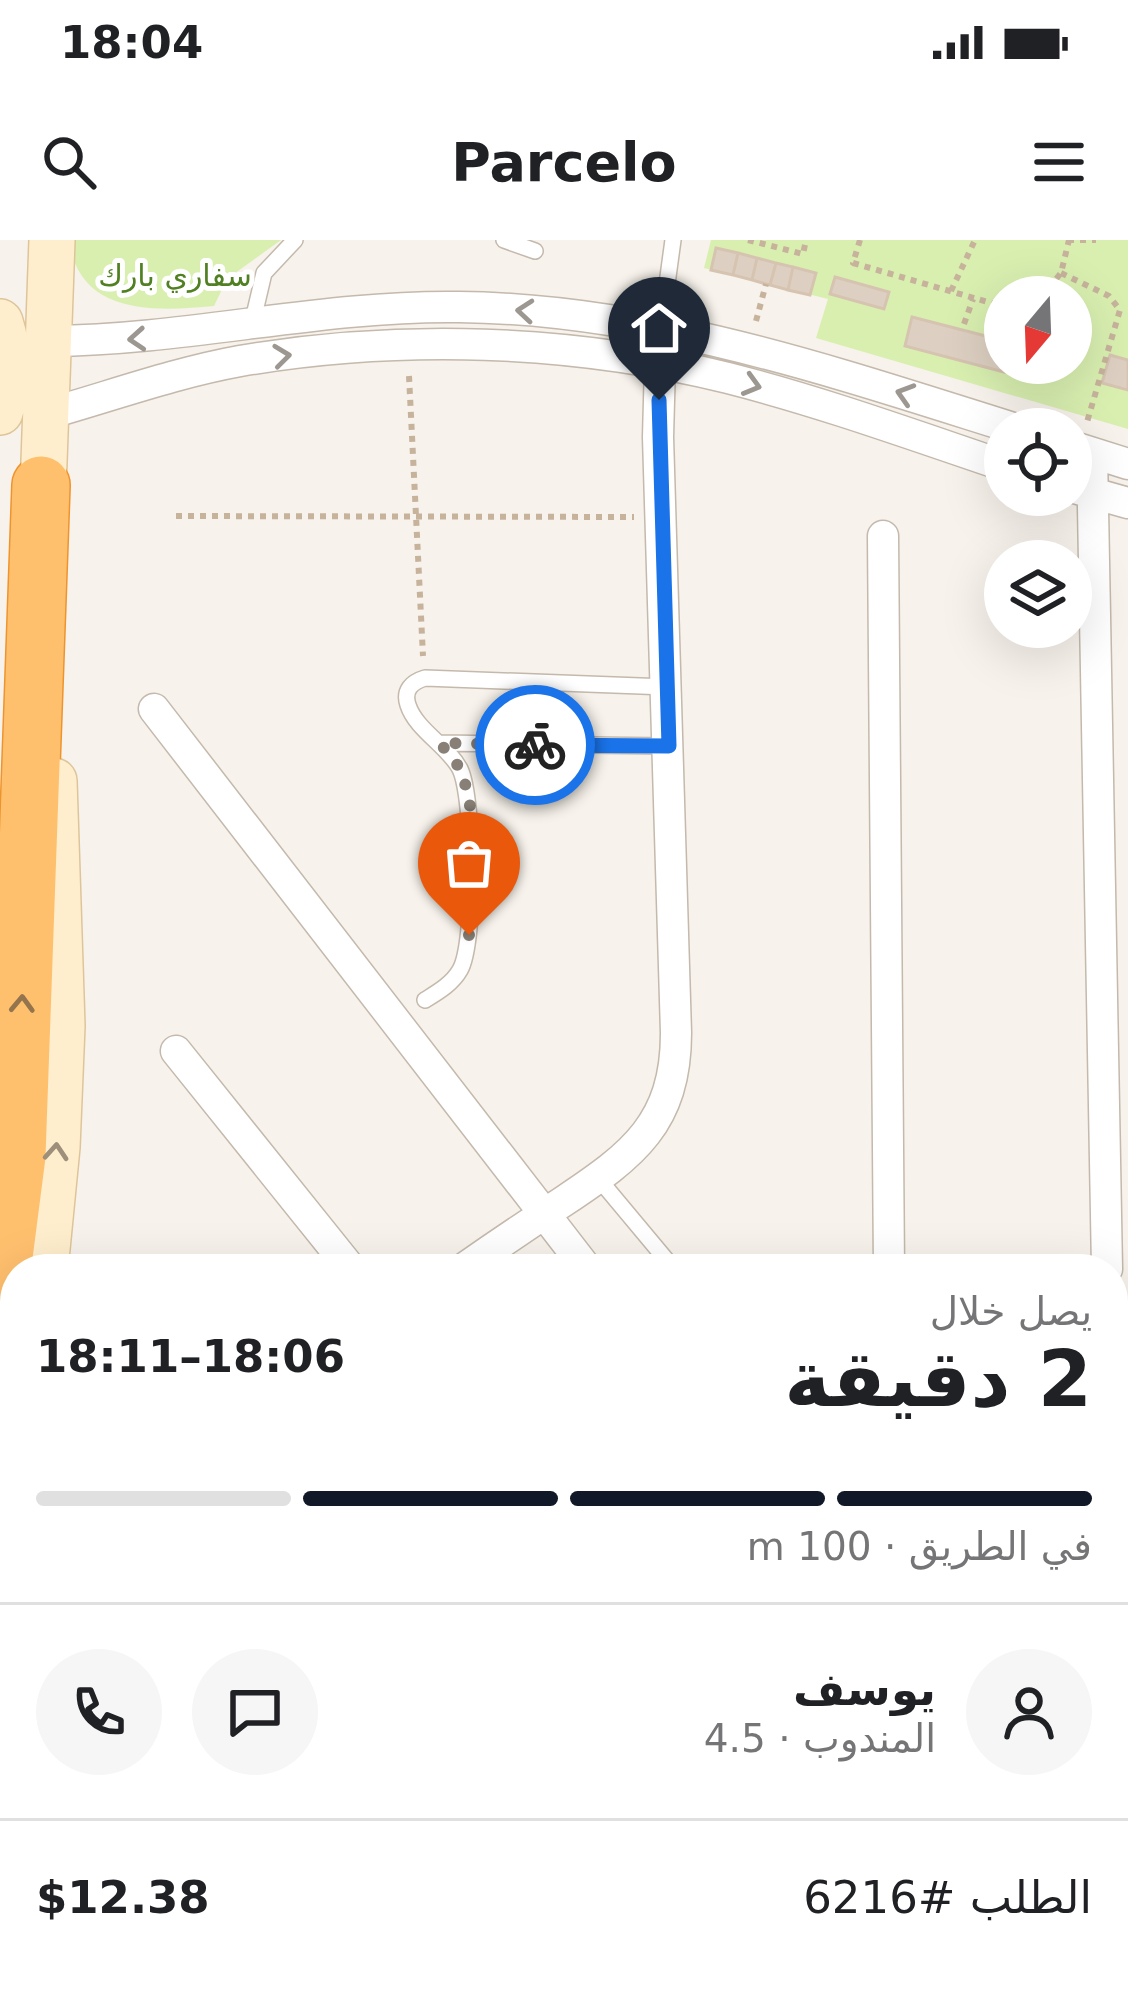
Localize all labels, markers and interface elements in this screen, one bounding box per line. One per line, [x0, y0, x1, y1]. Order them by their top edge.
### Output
text: 18:04 [60, 16, 203, 69]
icon: search [36, 129, 102, 195]
icon: menu [1026, 129, 1092, 195]
text: Parcelo [451, 131, 677, 194]
park label: سفاري بارك [98, 258, 252, 293]
north arrow [984, 276, 1092, 384]
map controls [984, 276, 1092, 648]
pin [608, 277, 710, 400]
icon: home [626, 295, 692, 361]
one-way arrow [515, 298, 534, 324]
one-way arrow [127, 325, 146, 351]
one-way arrow [273, 343, 292, 369]
one-way arrow [742, 371, 762, 396]
one-way arrow [895, 384, 916, 409]
button: locate [984, 408, 1092, 516]
button: layers [984, 540, 1092, 648]
courier [475, 685, 595, 805]
icon: bike [502, 712, 568, 778]
pin [418, 812, 520, 935]
icon: bag [436, 830, 502, 896]
one-way arrow [9, 994, 35, 1013]
one-way arrow [43, 1143, 68, 1162]
text: يصل خلال [930, 1289, 1092, 1334]
text: 18:06–18:11 [36, 1330, 345, 1383]
text: 2 دقيقة [784, 1334, 1092, 1424]
text: في الطريق · 100 m [747, 1524, 1092, 1569]
button: phone [36, 1649, 162, 1775]
button: chat [192, 1649, 318, 1775]
button: person [966, 1649, 1092, 1775]
text: يوسف [793, 1663, 936, 1716]
text: المندوب · 4.5 [704, 1716, 936, 1761]
text: $12.38 [36, 1871, 210, 1924]
text: الطلب #6216 [803, 1871, 1092, 1924]

